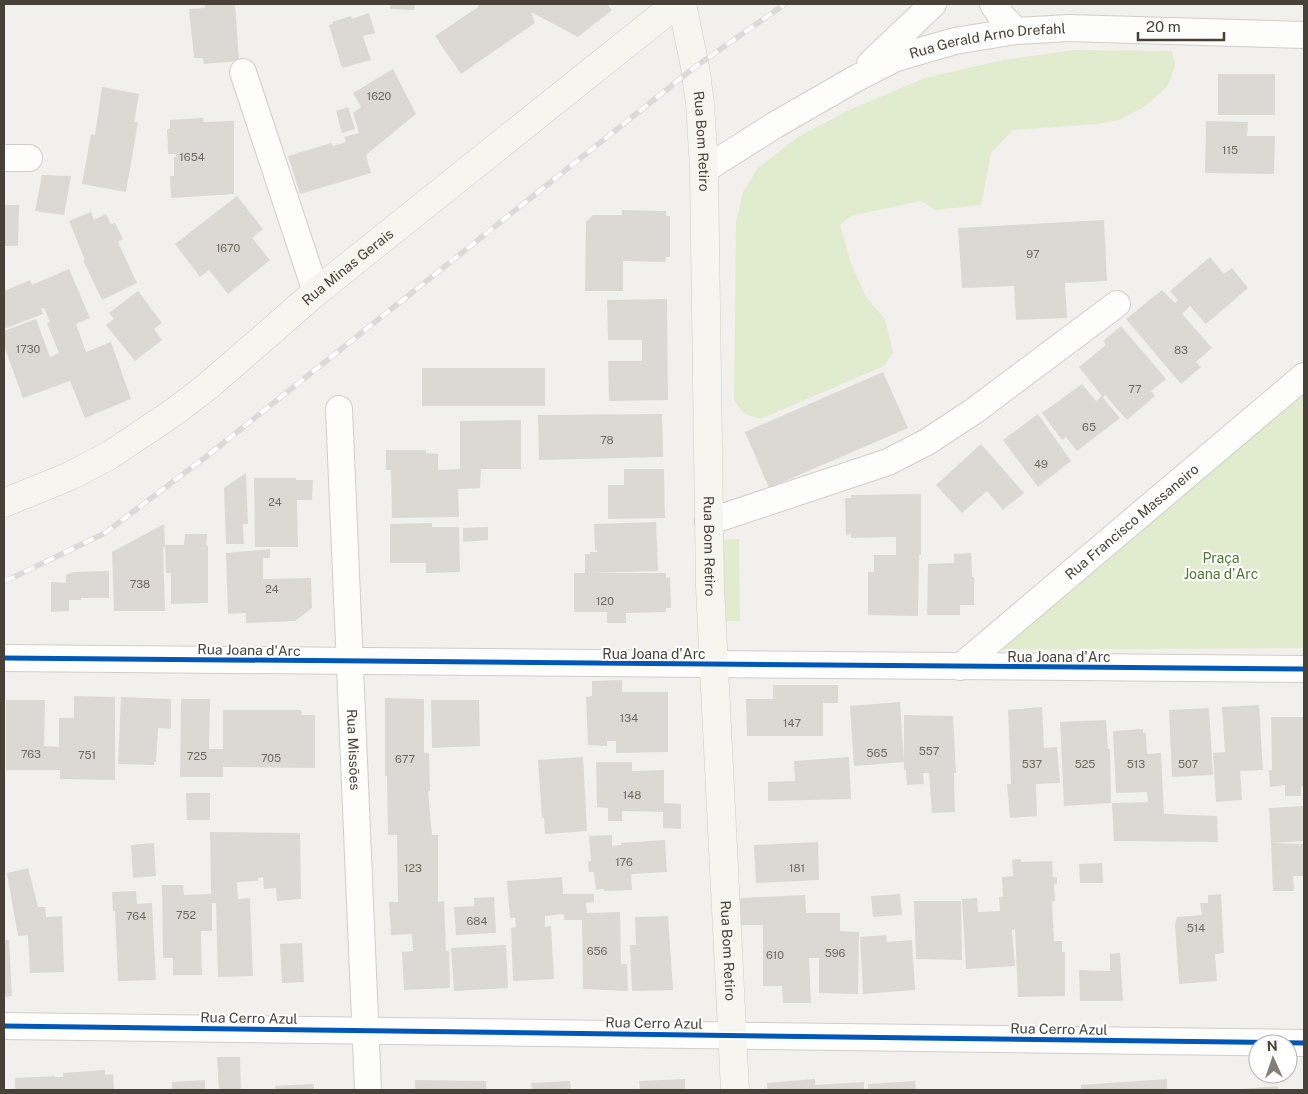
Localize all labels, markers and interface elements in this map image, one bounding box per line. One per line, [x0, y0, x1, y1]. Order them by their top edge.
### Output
scale bar [1138, 10, 1224, 42]
text: 20 m [1146, 18, 1181, 35]
street label: Rua Gerald Arno Drefahl [907, 20, 1066, 62]
house number: 1620 [367, 90, 392, 102]
street label: Rua Bom Retiro [690, 90, 712, 192]
house number: 115 [1222, 144, 1238, 156]
house number: 1654 [179, 151, 205, 163]
street label: Rua Minas Gerais [299, 225, 397, 308]
house number: 1670 [216, 242, 240, 254]
house number: 97 [1026, 248, 1040, 260]
house number: 1730 [16, 343, 40, 355]
house number: 83 [1174, 344, 1188, 356]
house number: 77 [1128, 383, 1142, 395]
house number: 65 [1082, 421, 1096, 433]
house number: 78 [600, 434, 614, 446]
house number: 49 [1034, 458, 1048, 470]
street label: Rua Francisco Massaneiro [1062, 461, 1202, 583]
house number: 24 [268, 496, 282, 508]
street label: Rua Bom Retiro [701, 496, 718, 597]
park label: Praça Joana d'Arc [1184, 550, 1258, 582]
house number: 738 [130, 578, 150, 590]
house number: 24 [265, 583, 279, 595]
house number: 120 [596, 595, 614, 607]
street label: Rua Joana d'Arc [197, 641, 301, 659]
street label: Rua Joana d'Arc [602, 646, 706, 662]
street label: Rua Joana d'Arc [1007, 649, 1111, 665]
street label: Rua Missões [344, 709, 363, 791]
house number: 134 [620, 712, 638, 724]
house number: 147 [783, 717, 801, 729]
house number: 557 [919, 745, 940, 757]
house number: 565 [867, 747, 887, 759]
house number: 763 [21, 748, 41, 760]
house number: 751 [78, 749, 96, 761]
house number: 725 [187, 750, 207, 762]
house number: 705 [261, 752, 281, 764]
house number: 677 [395, 753, 415, 765]
house number: 537 [1022, 758, 1043, 770]
house number: 525 [1075, 758, 1095, 770]
house number: 513 [1127, 758, 1145, 770]
house number: 507 [1178, 758, 1198, 770]
house number: 148 [623, 789, 641, 801]
house number: 176 [615, 856, 633, 868]
house number: 123 [404, 862, 422, 874]
house number: 181 [789, 862, 805, 874]
street label: Rua Bom Retiro [718, 900, 739, 1001]
house number: 752 [176, 909, 197, 921]
house number: 764 [126, 910, 146, 922]
house number: 684 [467, 915, 487, 927]
house number: 514 [1187, 922, 1205, 934]
house number: 656 [587, 945, 608, 957]
house number: 596 [825, 947, 845, 959]
house number: 610 [766, 949, 784, 961]
street label: Rua Cerro Azul [200, 1009, 298, 1027]
street label: Rua Cerro Azul [605, 1014, 703, 1032]
street label: Rua Cerro Azul [1010, 1020, 1108, 1038]
north arrow [1248, 1034, 1298, 1084]
text: N [1266, 1038, 1278, 1054]

